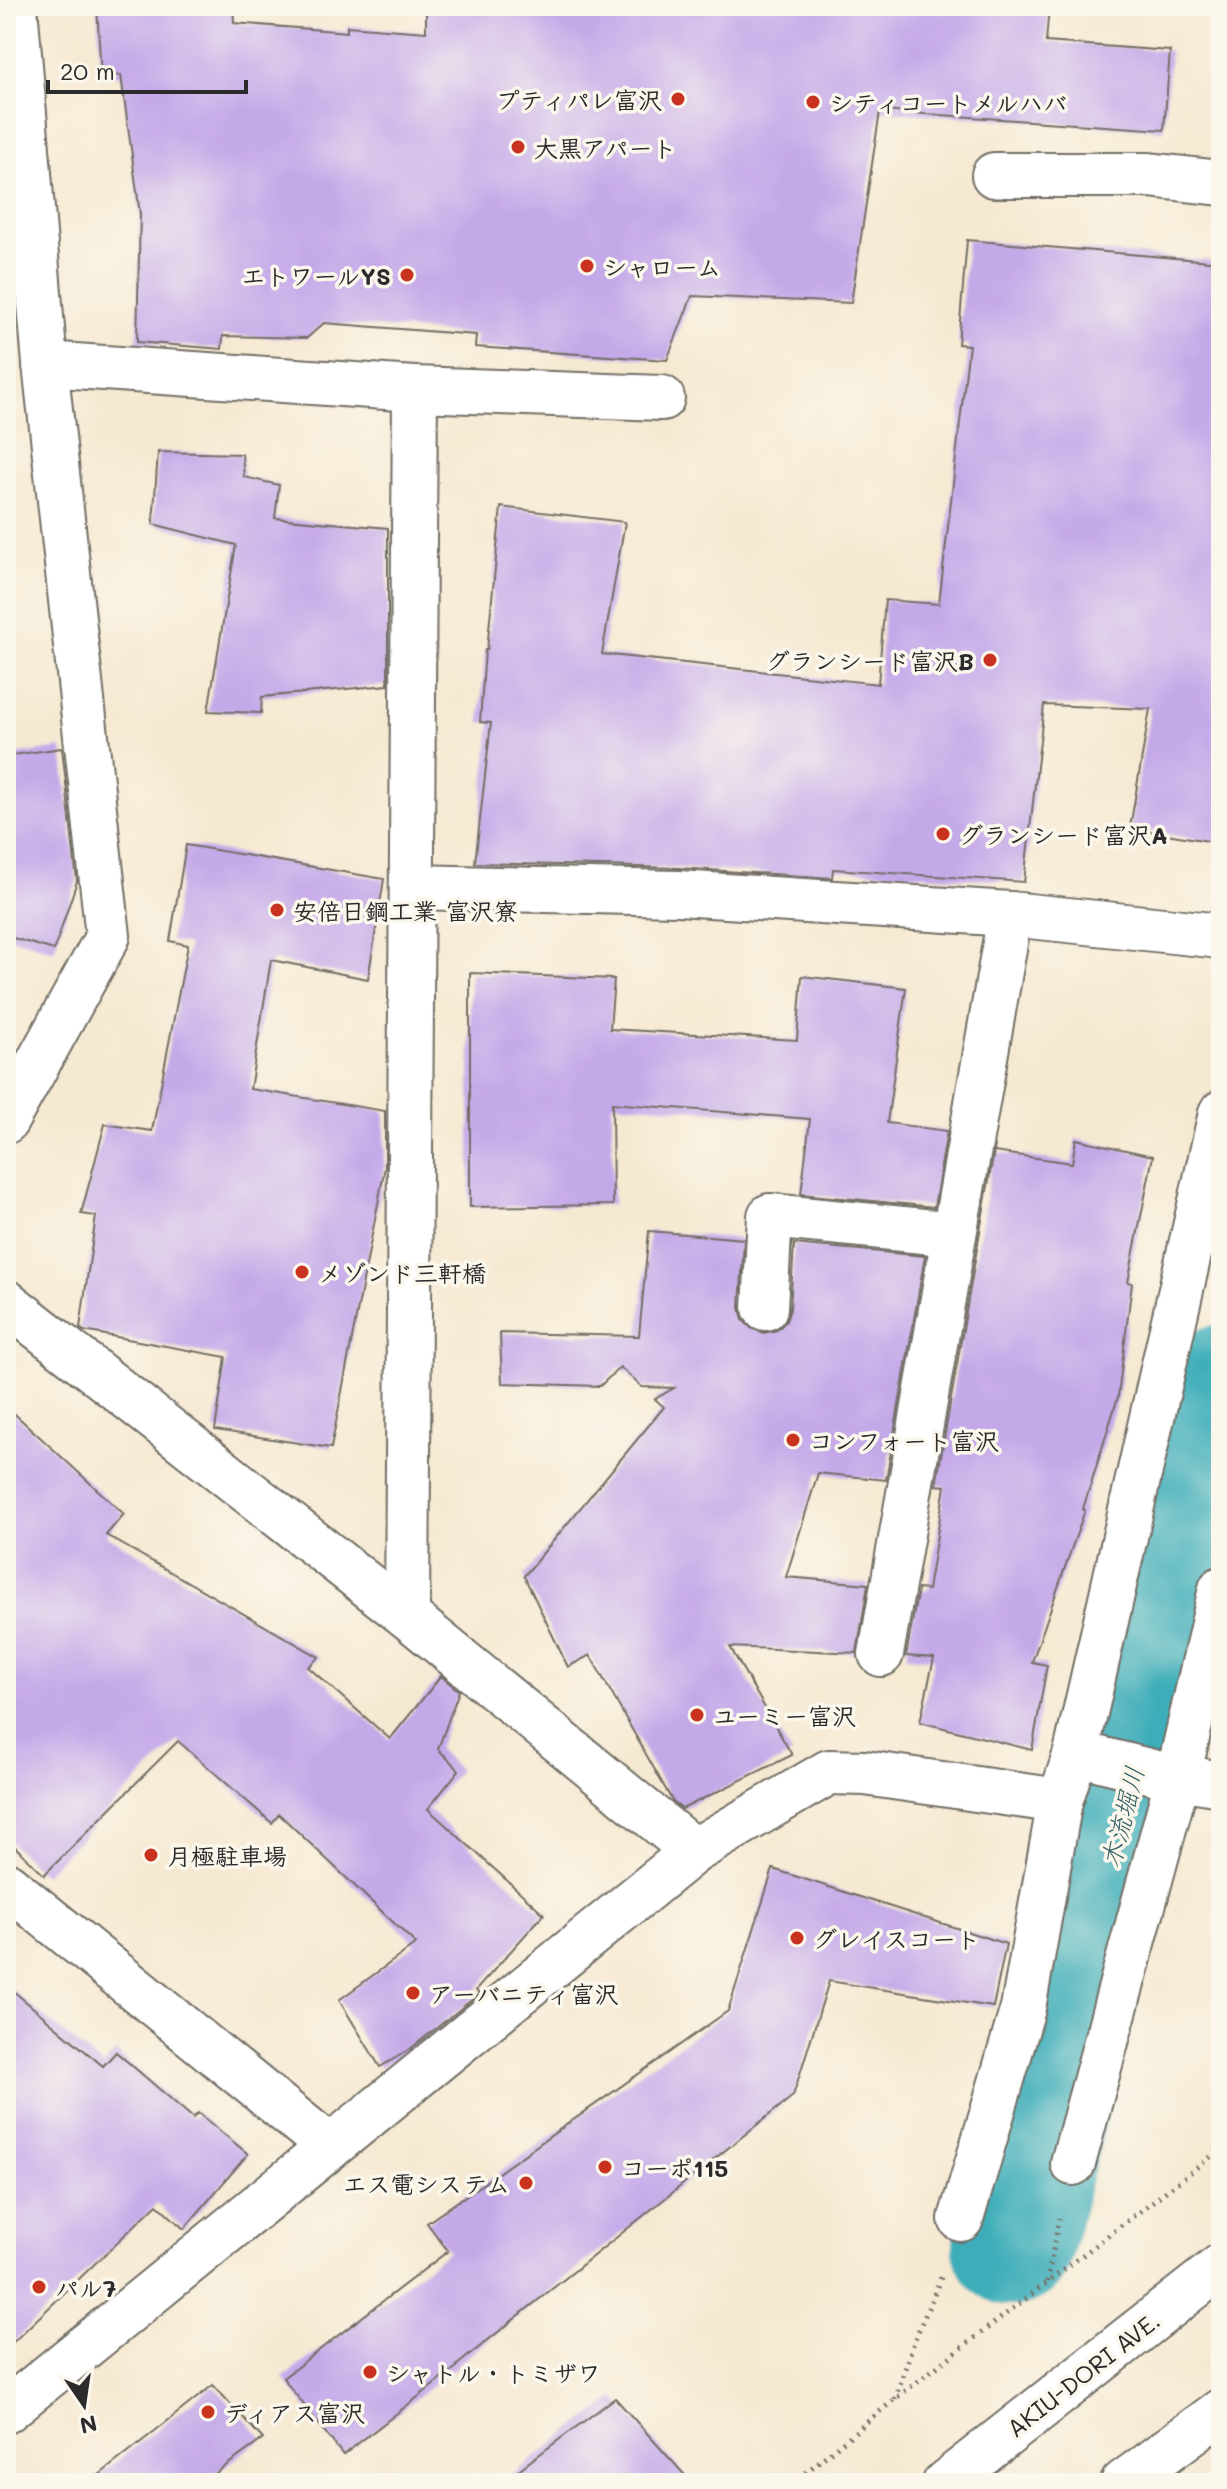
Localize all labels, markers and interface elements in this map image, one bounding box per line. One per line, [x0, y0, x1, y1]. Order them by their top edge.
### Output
scale bar [48, 44, 246, 94]
text: 20 m [60, 55, 115, 86]
place label: プティパレ富沢 [495, 84, 662, 115]
place label: シティコートメルハバ [829, 87, 1067, 118]
marker: プティパレ富沢 [669, 90, 687, 108]
marker: シティコートメルハバ [804, 93, 822, 111]
place label: 大黒アパート [534, 132, 677, 163]
marker: 大黒アパート [509, 138, 527, 156]
place label: シャローム [603, 251, 721, 282]
marker: シャローム [578, 257, 596, 275]
place label: エトワールYS [241, 260, 391, 291]
marker: エトワールYS [398, 266, 416, 284]
place label: グランシード富沢B [766, 645, 974, 676]
marker: グランシード富沢B [981, 651, 999, 669]
place label: グランシード富沢A [959, 819, 1168, 850]
marker: グランシード富沢A [934, 825, 952, 843]
place label: 安倍日鋼工業 富沢寮 [293, 895, 518, 926]
marker: 安倍日鋼工業 富沢寮 [268, 901, 286, 919]
place label: メゾンド三軒橋 [318, 1257, 486, 1288]
marker: メゾンド三軒橋 [293, 1263, 311, 1281]
place label: コンフォート富沢 [809, 1425, 999, 1456]
marker: コンフォート富沢 [784, 1431, 802, 1449]
place label: ユーミー富沢 [713, 1700, 856, 1731]
marker: ユーミー富沢 [688, 1706, 706, 1724]
water label: 木流堀川 [1093, 1762, 1151, 1872]
place label: 月極駐車場 [167, 1840, 287, 1871]
marker: 月極駐車場 [142, 1846, 160, 1864]
place label: グレイスコート [813, 1923, 980, 1954]
marker: グレイスコート [788, 1929, 806, 1947]
place label: アーバニティ富沢 [429, 1978, 619, 2009]
marker: アーバニティ富沢 [404, 1984, 422, 2002]
place label: コーポ115 [621, 2152, 728, 2183]
marker: コーポ115 [596, 2158, 614, 2176]
place label: エス電システム [342, 2168, 510, 2199]
marker: エス電システム [517, 2174, 535, 2192]
place label: パル7 [55, 2272, 116, 2303]
marker: パル7 [30, 2278, 48, 2296]
street label: AKIU-DORI AVE. [1000, 2304, 1166, 2444]
place label: シャトル・トミザワ [386, 2357, 601, 2388]
marker: シャトル・トミザワ [361, 2363, 379, 2381]
north arrow [44, 2365, 124, 2445]
place label: ディアス富沢 [224, 2397, 365, 2428]
marker: ディアス富沢 [199, 2403, 217, 2421]
text: N [77, 2409, 100, 2441]

